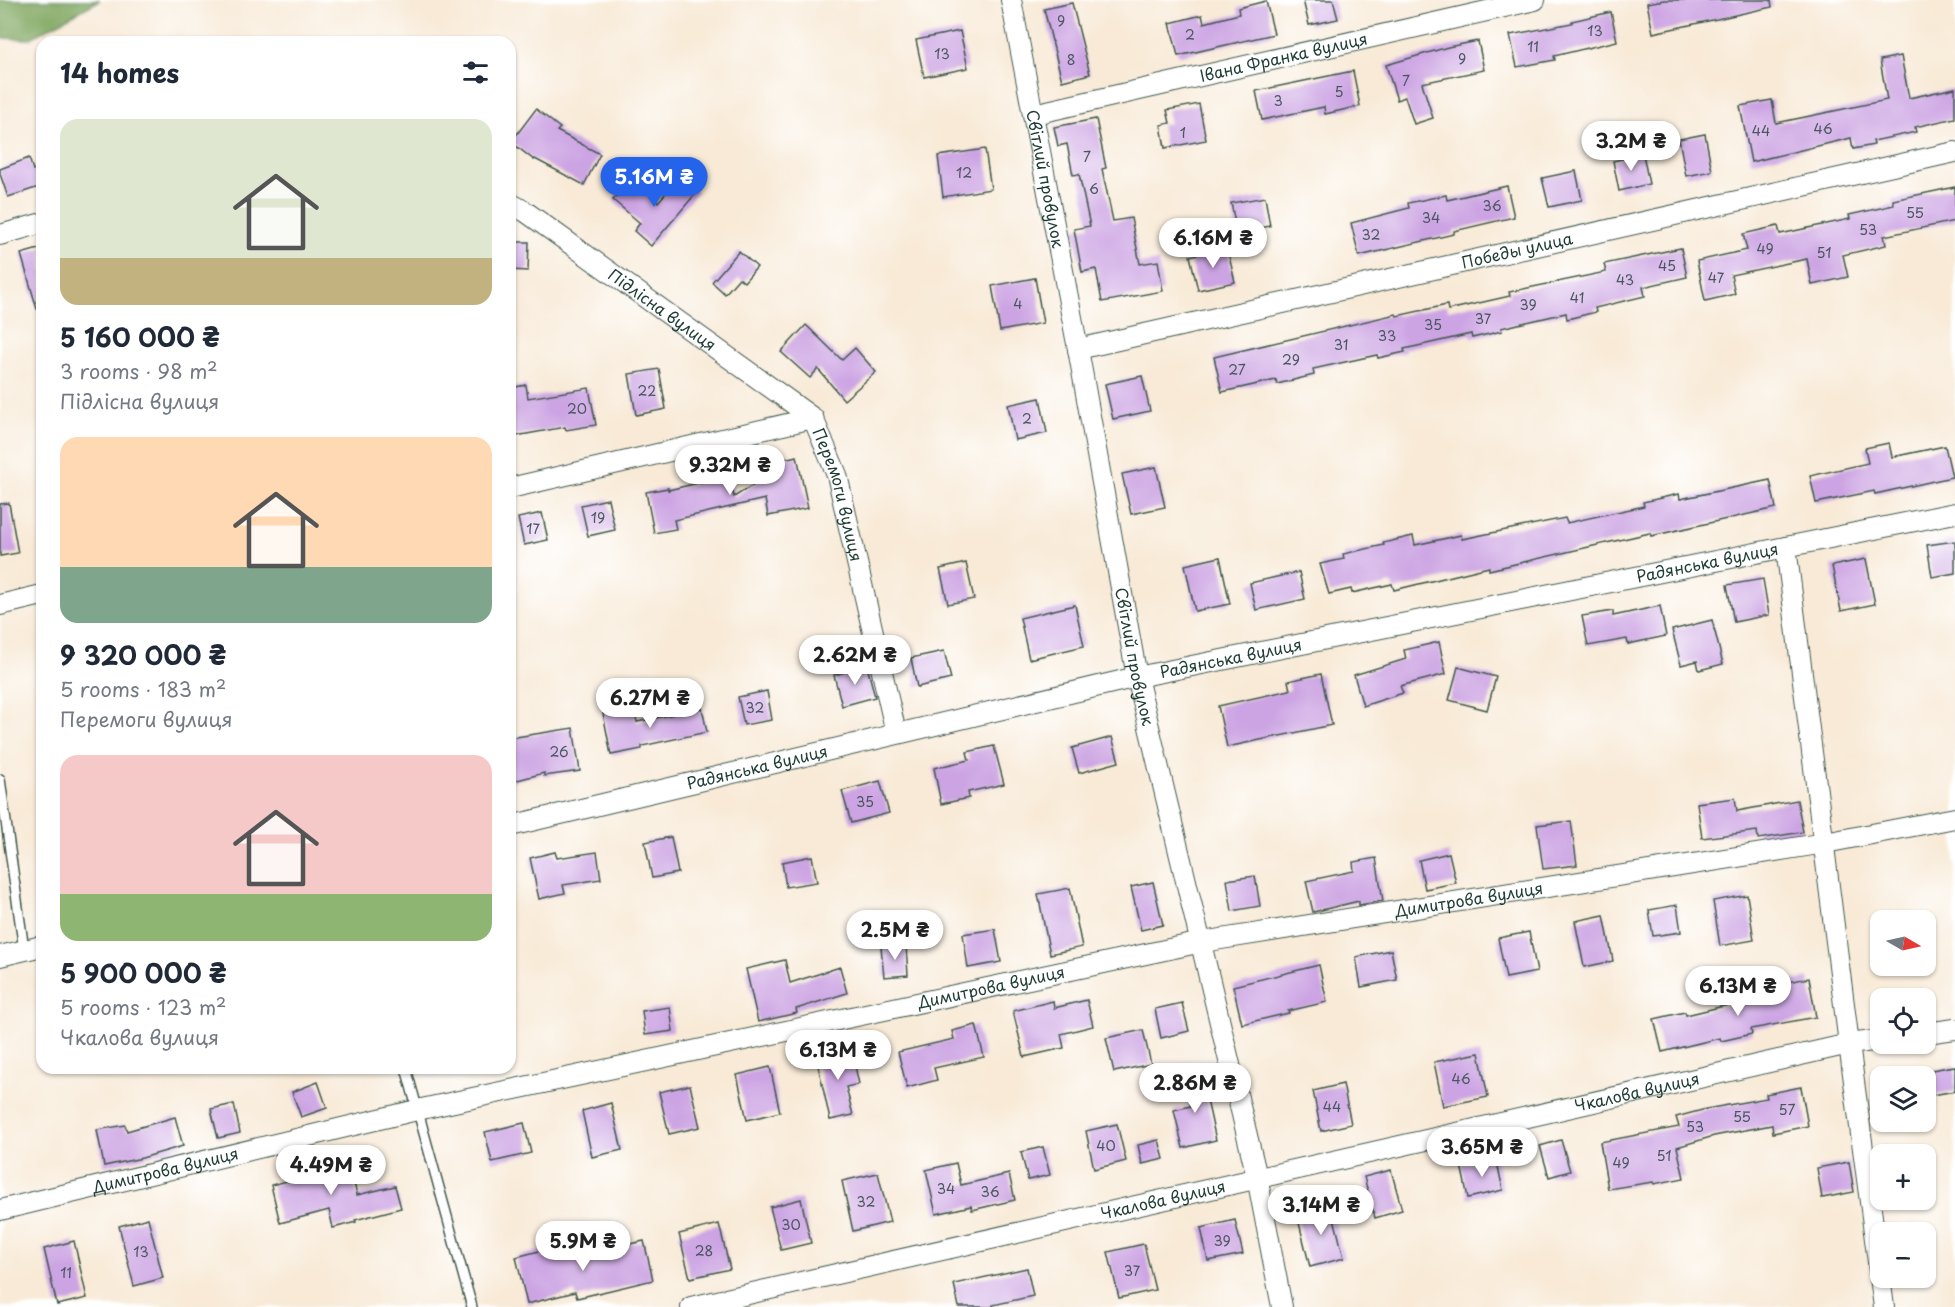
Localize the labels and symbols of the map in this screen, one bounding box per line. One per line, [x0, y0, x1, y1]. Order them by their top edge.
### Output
house number: 9 [1057, 10, 1065, 31]
house number: 13 [1587, 20, 1603, 41]
house number: 2 [1185, 24, 1195, 45]
street label: Івана Франка вулиця [1197, 26, 1369, 87]
house number: 11 [1527, 36, 1539, 57]
house number: 13 [934, 43, 950, 64]
house number: 9 [1458, 48, 1466, 69]
house number: 8 [1067, 49, 1075, 70]
house number: 7 [1402, 70, 1410, 91]
house number: 5 [1334, 81, 1344, 102]
house number: 3 [1273, 90, 1283, 111]
street label: Світлий провулок [1021, 107, 1071, 250]
house number: 46 [1813, 118, 1833, 139]
house number: 44 [1752, 120, 1770, 141]
pin: 3.2M ₴ [1582, 121, 1680, 172]
house number: 1 [1180, 122, 1186, 143]
house number: 7 [1083, 146, 1091, 167]
pin: 5.16M ₴ [599, 157, 709, 208]
house number: 12 [956, 162, 972, 183]
house number: 6 [1089, 178, 1099, 199]
house number: 36 [1482, 195, 1502, 216]
house number: 55 [1906, 202, 1924, 223]
house number: 34 [1422, 207, 1440, 228]
pin: 6.16M ₴ [1158, 218, 1268, 269]
house number: 53 [1859, 219, 1877, 240]
house number: 32 [1362, 224, 1380, 245]
street label: Победы улица [1459, 225, 1575, 274]
house number: 49 [1756, 238, 1774, 259]
house number: 51 [1817, 242, 1831, 263]
house number: 45 [1658, 255, 1676, 276]
street label: Підлісна вулиця [604, 262, 722, 356]
house number: 47 [1708, 267, 1725, 288]
house number: 43 [1616, 269, 1634, 290]
house number: 41 [1570, 287, 1584, 308]
house number: 4 [1013, 293, 1023, 314]
house number: 39 [1519, 294, 1537, 315]
house number: 37 [1475, 308, 1492, 329]
house number: 35 [1424, 314, 1442, 335]
house number: 33 [1378, 325, 1396, 346]
house number: 31 [1334, 334, 1348, 355]
house number: 29 [1282, 349, 1300, 370]
house number: 27 [1228, 359, 1246, 380]
house number: 22 [638, 380, 656, 401]
house number: 20 [567, 398, 587, 419]
house number: 2 [1022, 408, 1032, 429]
street label: Перемоги вулиця [807, 424, 869, 563]
pin: 9.32M ₴ [675, 445, 785, 496]
house number: 19 [591, 507, 605, 528]
house number: 17 [526, 518, 540, 539]
street label: Радянська вулиця [1634, 536, 1780, 588]
street label: Світлий провулок [1110, 585, 1161, 728]
street label: Радянська вулиця [1157, 631, 1304, 683]
pin: 2.62M ₴ [800, 635, 910, 686]
pin: 6.27M ₴ [595, 678, 705, 729]
house number: 32 [746, 697, 764, 718]
street label: Радянська вулиця [684, 738, 830, 795]
house number: 26 [549, 741, 569, 762]
house number: 35 [856, 791, 874, 812]
street label: Димитрова вулиця [1392, 875, 1545, 922]
pin: 2.5M ₴ [846, 910, 944, 961]
north arrow [1870, 910, 1936, 976]
street label: Димитрова вулиця [914, 959, 1067, 1014]
pin: 6.13M ₴ [1683, 966, 1793, 1017]
pin: 6.13M ₴ [783, 1030, 893, 1081]
pin: 2.86M ₴ [1140, 1063, 1250, 1114]
street label: Чкалова вулиця [1572, 1065, 1701, 1117]
house number: 46 [1451, 1068, 1471, 1089]
house number: 44 [1323, 1096, 1341, 1117]
house number: 57 [1779, 1099, 1795, 1120]
house number: 55 [1733, 1106, 1751, 1127]
house number: 53 [1686, 1116, 1704, 1137]
pin: 3.65M ₴ [1427, 1127, 1537, 1178]
house number: 40 [1096, 1135, 1116, 1156]
street label: Димитрова вулиця [89, 1140, 241, 1199]
pin: 4.49M ₴ [276, 1145, 386, 1196]
house number: 51 [1657, 1145, 1671, 1166]
house number: 49 [1612, 1152, 1630, 1173]
street label: Чкалова вулиця [1098, 1173, 1228, 1225]
house number: 34 [937, 1178, 955, 1199]
house number: 36 [980, 1181, 1000, 1202]
pin: 3.14M ₴ [1266, 1185, 1376, 1236]
house number: 32 [857, 1191, 875, 1212]
house number: 30 [781, 1214, 801, 1235]
pin: 5.9M ₴ [534, 1221, 632, 1272]
house number: 39 [1213, 1230, 1231, 1251]
house number: 28 [695, 1240, 713, 1261]
house number: 13 [133, 1241, 149, 1262]
house number: 37 [1124, 1260, 1141, 1281]
house number: 11 [60, 1262, 72, 1283]

